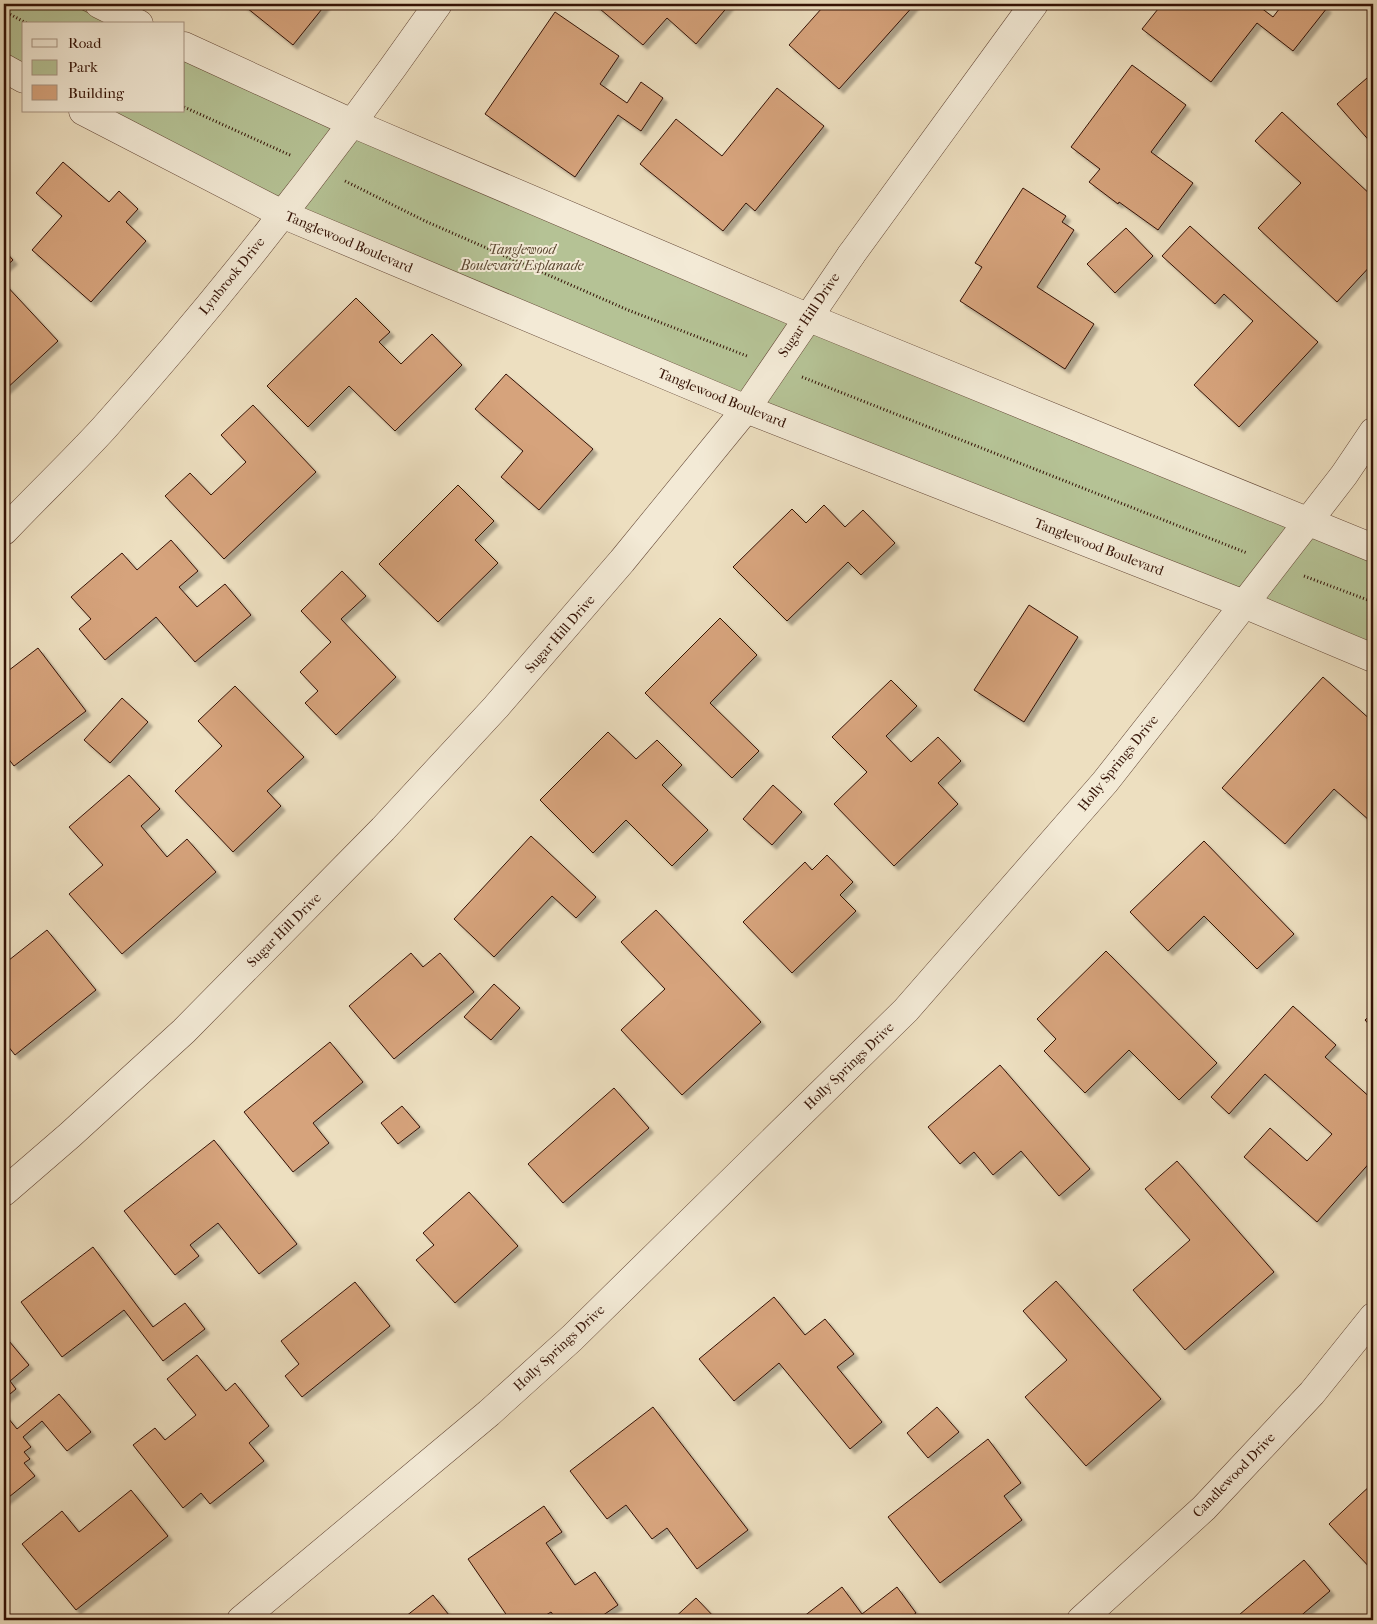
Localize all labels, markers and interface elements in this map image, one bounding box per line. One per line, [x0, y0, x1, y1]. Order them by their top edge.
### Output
legend [22, 22, 185, 112]
text: Road [68, 34, 102, 52]
text: Park [68, 58, 98, 76]
text: Building [68, 84, 125, 102]
street label: Tanglewood Boulevard [283, 207, 416, 277]
street label: Lynbrook Drive [195, 234, 269, 318]
park label: Tanglewood Boulevard Esplanade [460, 241, 584, 274]
street label: Sugar Hill Drive [775, 269, 844, 360]
street label: Tanglewood Boulevard [655, 364, 789, 432]
street label: Tanglewood Boulevard [1032, 514, 1166, 580]
street label: Sugar Hill Drive [521, 591, 599, 677]
street label: Holly Springs Drive [1074, 712, 1162, 814]
street label: Sugar Hill Drive [243, 889, 325, 971]
street label: Holly Springs Drive [800, 1019, 898, 1113]
street label: Holly Springs Drive [510, 1301, 608, 1395]
street label: Candlewood Drive [1189, 1429, 1279, 1521]

